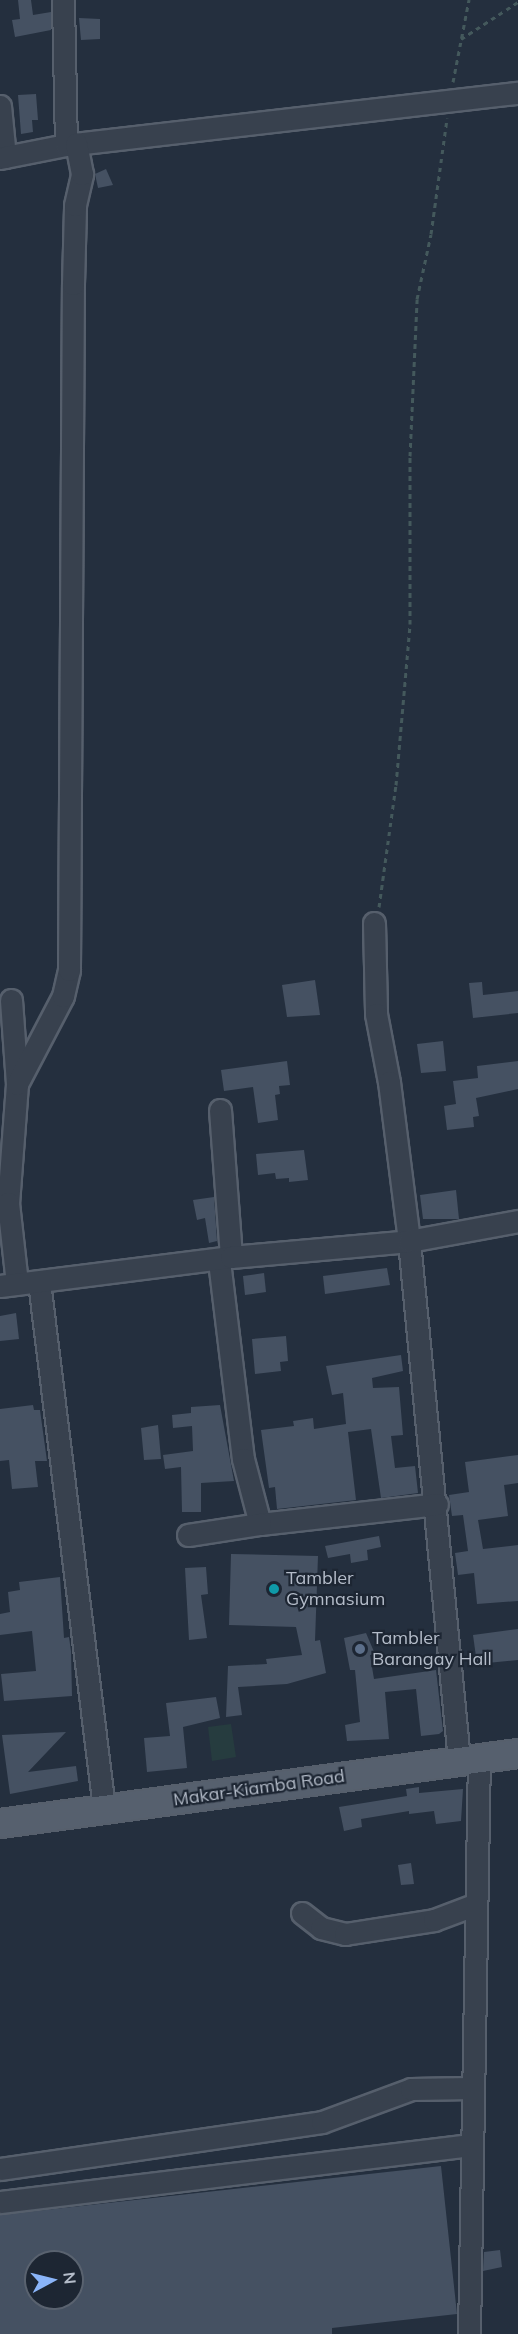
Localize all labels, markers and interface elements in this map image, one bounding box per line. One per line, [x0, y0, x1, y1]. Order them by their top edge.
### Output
place label: Tambler Gymnasium [286, 1568, 385, 1610]
marker: Tambler Gymnasium [267, 1582, 281, 1596]
place label: Tambler Barangay Hall [372, 1628, 492, 1670]
marker: Tambler Barangay Hall [353, 1642, 367, 1656]
street label: Makar-Kiamba Road [172, 1765, 346, 1811]
north arrow [24, 2250, 84, 2310]
text: N [59, 2271, 81, 2285]

